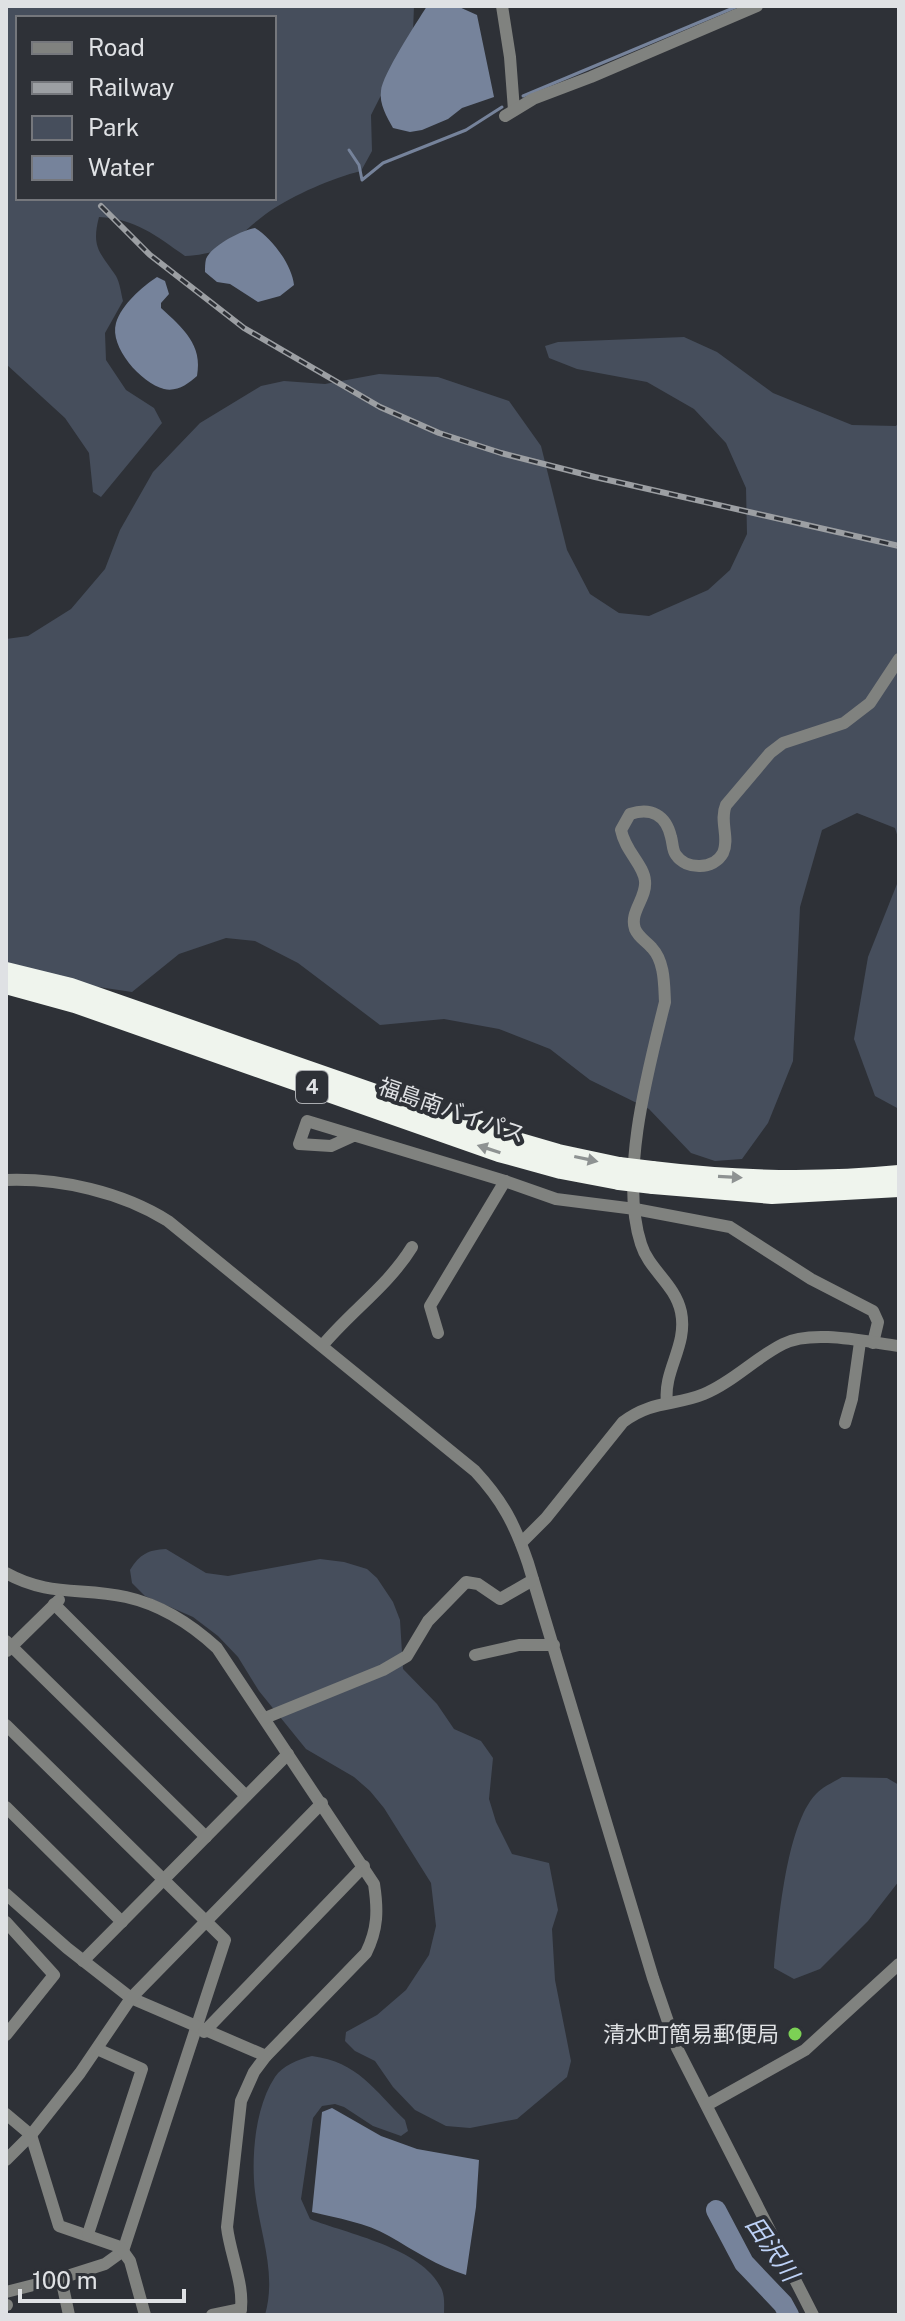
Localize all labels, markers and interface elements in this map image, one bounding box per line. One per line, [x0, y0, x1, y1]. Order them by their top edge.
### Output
legend [16, 16, 276, 200]
text: Road [88, 33, 145, 61]
text: Railway [88, 73, 174, 101]
text: Park [88, 113, 139, 141]
text: Water [88, 153, 155, 181]
road number: 4 [296, 1071, 328, 1103]
street label: 福島南バイパス [375, 1073, 529, 1147]
one-way arrow [477, 1143, 501, 1155]
one-way arrow [573, 1153, 598, 1166]
one-way arrow [718, 1171, 743, 1184]
place label: 清水町簡易郵便局 [603, 2021, 779, 2047]
marker: 清水町簡易郵便局 [786, 2025, 804, 2043]
water label: 田沢川 [741, 2211, 807, 2288]
scale bar [20, 2253, 184, 2303]
text: 100 m [32, 2266, 98, 2294]

